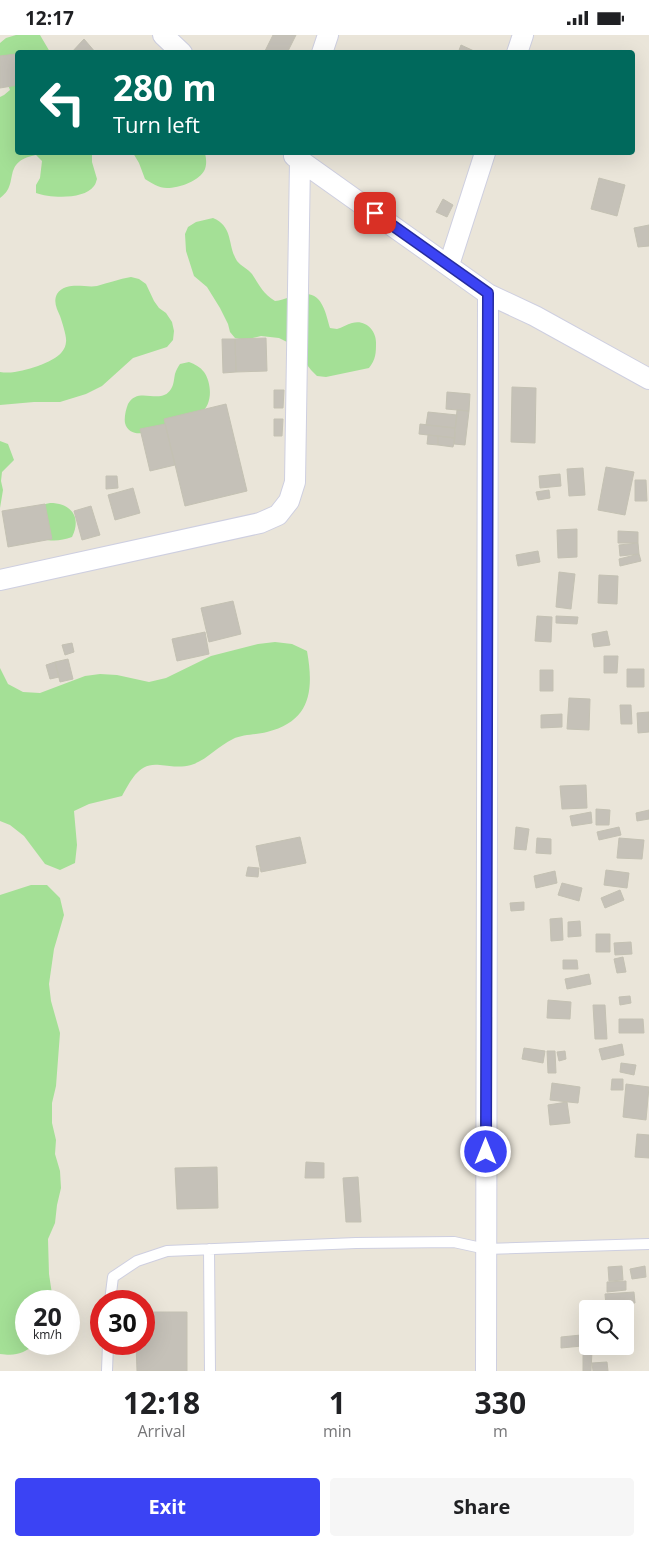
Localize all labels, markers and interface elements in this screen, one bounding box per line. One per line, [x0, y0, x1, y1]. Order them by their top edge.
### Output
text: 12:17 [25, 5, 74, 31]
text: 280 m [113, 64, 217, 111]
icon: left [30, 70, 95, 135]
text: Turn left [113, 109, 200, 139]
pin [354, 192, 396, 234]
icon: arrive [361, 199, 389, 227]
position arrow [459, 1125, 511, 1177]
speed limit sign: 30 [90, 1290, 155, 1355]
text: 20 [33, 1299, 62, 1333]
map controls [579, 1300, 634, 1355]
button: search [579, 1300, 634, 1355]
text: km/h [33, 1326, 62, 1343]
text: 12:18 [123, 1382, 200, 1423]
text: 1 [329, 1382, 346, 1423]
text: 330 [475, 1382, 526, 1423]
text: Arrival [137, 1420, 186, 1442]
text: min [323, 1420, 352, 1442]
text: m [493, 1420, 508, 1442]
button: Exit [15, 1478, 320, 1536]
button: Share [330, 1478, 634, 1536]

